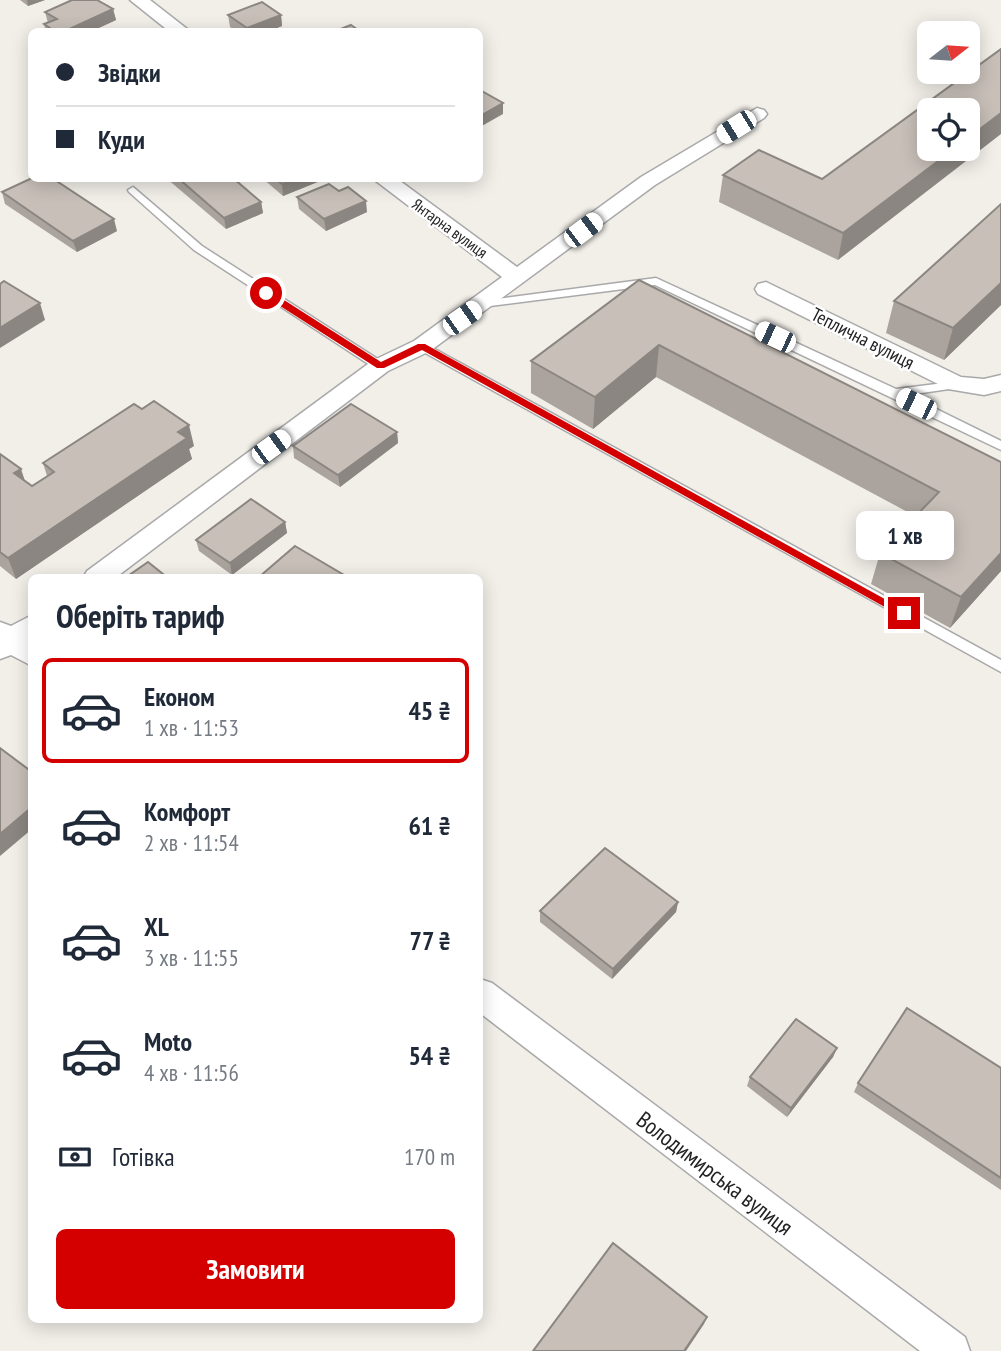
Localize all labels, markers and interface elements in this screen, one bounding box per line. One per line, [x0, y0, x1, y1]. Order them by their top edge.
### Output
north arrow [917, 21, 980, 84]
map controls [917, 21, 980, 161]
text: Звідки [98, 56, 161, 89]
button: locate [917, 98, 980, 161]
car [713, 107, 760, 147]
text: Куди [98, 123, 145, 156]
street label: Янтарна вулиця [408, 194, 492, 262]
car [560, 209, 607, 251]
route start [250, 277, 282, 309]
car [439, 297, 486, 339]
street label: Теплична вулиця [807, 302, 919, 374]
car [752, 319, 799, 355]
car [893, 385, 940, 423]
car [248, 426, 295, 468]
callout: 1 хв [855, 512, 953, 560]
text: 1 хв [887, 521, 923, 550]
text: Оберіть тариф [56, 595, 224, 637]
route end [888, 597, 920, 629]
icon: car [60, 679, 123, 742]
text: Економ [144, 680, 215, 713]
text: 45 ₴ [408, 694, 451, 727]
text: 1 хв · 11:53 [144, 713, 239, 742]
icon: car [60, 794, 123, 857]
text: Комфорт [144, 795, 230, 828]
text: 61 ₴ [408, 809, 451, 842]
text: 2 хв · 11:54 [144, 828, 239, 857]
icon: car [60, 909, 123, 972]
text: XL [144, 910, 169, 943]
text: 77 ₴ [410, 924, 451, 957]
text: 3 хв · 11:55 [144, 943, 239, 972]
icon: car [60, 1024, 123, 1087]
text: Moto [144, 1025, 192, 1058]
text: 54 ₴ [408, 1039, 451, 1072]
text: 4 хв · 11:56 [144, 1058, 239, 1087]
street label: Володимирська вулиця [631, 1105, 799, 1241]
icon: cash [56, 1138, 94, 1176]
text: Готівка [112, 1140, 175, 1173]
text: 170 m [404, 1142, 455, 1171]
button: Замовити [56, 1229, 455, 1309]

